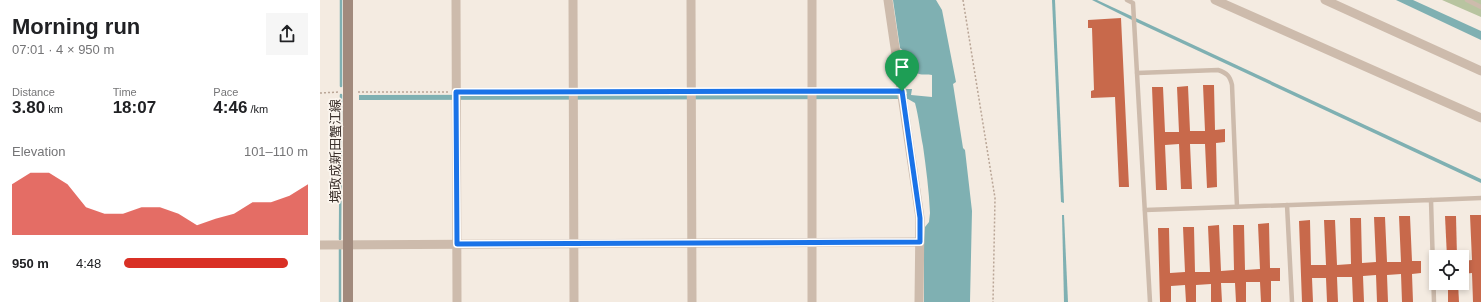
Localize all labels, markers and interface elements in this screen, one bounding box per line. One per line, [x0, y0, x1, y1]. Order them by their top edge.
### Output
button: share [266, 13, 308, 55]
text: Morning run [12, 14, 140, 39]
text: 07:01 · 4 × 950 m [12, 42, 114, 57]
pin [885, 50, 919, 91]
icon: arrive [891, 56, 913, 78]
text: Distance [12, 86, 55, 98]
text: Time [113, 86, 137, 98]
text: Pace [213, 86, 238, 98]
text: 3.80 [12, 98, 45, 117]
text: 18:07 [113, 98, 156, 117]
text: 4:46 [213, 98, 247, 117]
street label: 境政成新田蟹江線 [328, 99, 343, 203]
text: km [45, 103, 63, 115]
text: /km [247, 103, 268, 115]
text: Elevation [12, 144, 65, 159]
text: 101–110 m [244, 144, 308, 159]
map controls [1429, 250, 1469, 290]
button: locate [1429, 250, 1469, 290]
text: 950 m [12, 256, 49, 271]
text: 4:48 [76, 256, 101, 271]

